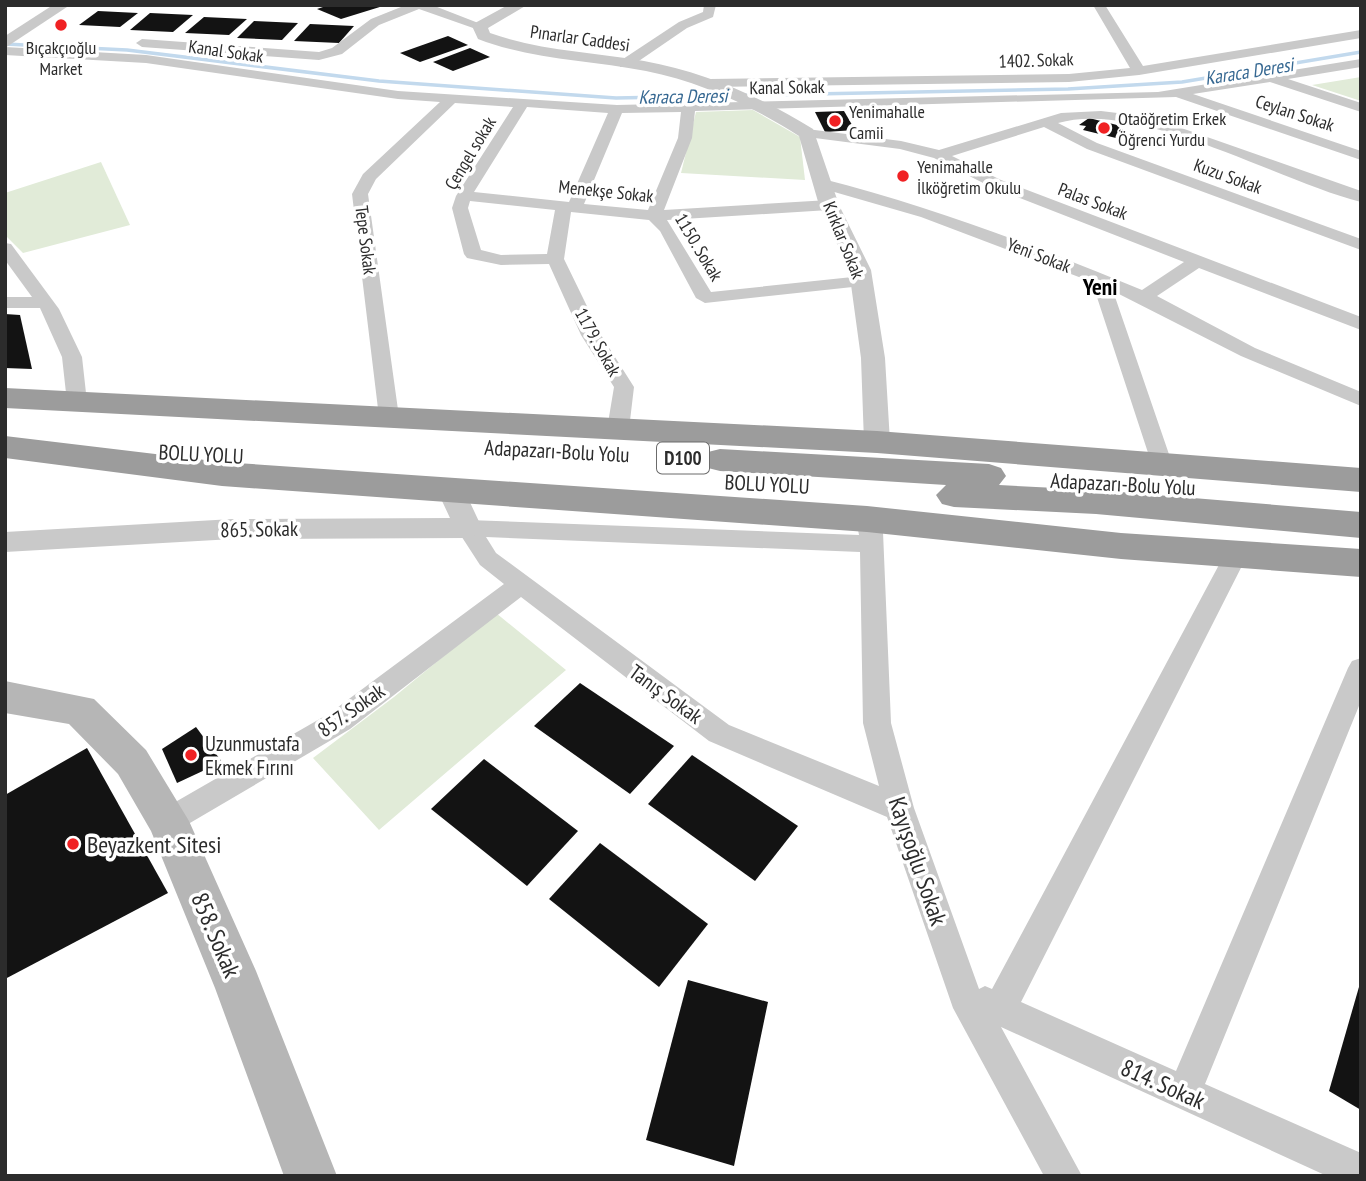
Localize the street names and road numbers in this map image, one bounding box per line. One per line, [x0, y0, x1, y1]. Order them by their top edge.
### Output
street label: Pınarlar Caddesi [529, 20, 631, 56]
street label: Kanal Sokak [187, 34, 265, 68]
street label: 1402. Sokak [998, 47, 1074, 73]
street label: Kanal Sokak [749, 75, 825, 99]
street label: Ceylan Sokak [1253, 89, 1337, 137]
street label: Çengel sokak [439, 112, 501, 194]
street label: Kuzu Sokak [1191, 153, 1265, 199]
street label: Menekşe Sokak [557, 175, 655, 207]
street label: Palas Sokak [1055, 177, 1131, 225]
street label: Kırklar Sokak [818, 198, 870, 282]
street label: Tepe Sokak [350, 204, 382, 276]
street label: 1150. Sokak [670, 209, 728, 285]
street label: Yeni Sokak [1004, 232, 1074, 278]
street label: 1179. Sokak [570, 304, 626, 380]
street label: Adapazarı-Bolu Yolu [484, 434, 630, 468]
street label: BOLU YOLU [158, 438, 244, 470]
road number: D100 [657, 442, 709, 474]
street label: Adapazarı-Bolu Yolu [1050, 467, 1196, 501]
street label: BOLU YOLU [724, 468, 810, 500]
street label: 865. Sokak [220, 515, 298, 543]
street label: Tanış Sokak [624, 658, 708, 730]
street label: 857. Sokak [312, 677, 390, 743]
street label: Kayışoğlu Sokak [882, 793, 955, 930]
street label: 858. Sokak [184, 888, 248, 983]
street label: 814. Sokak [1116, 1052, 1211, 1117]

